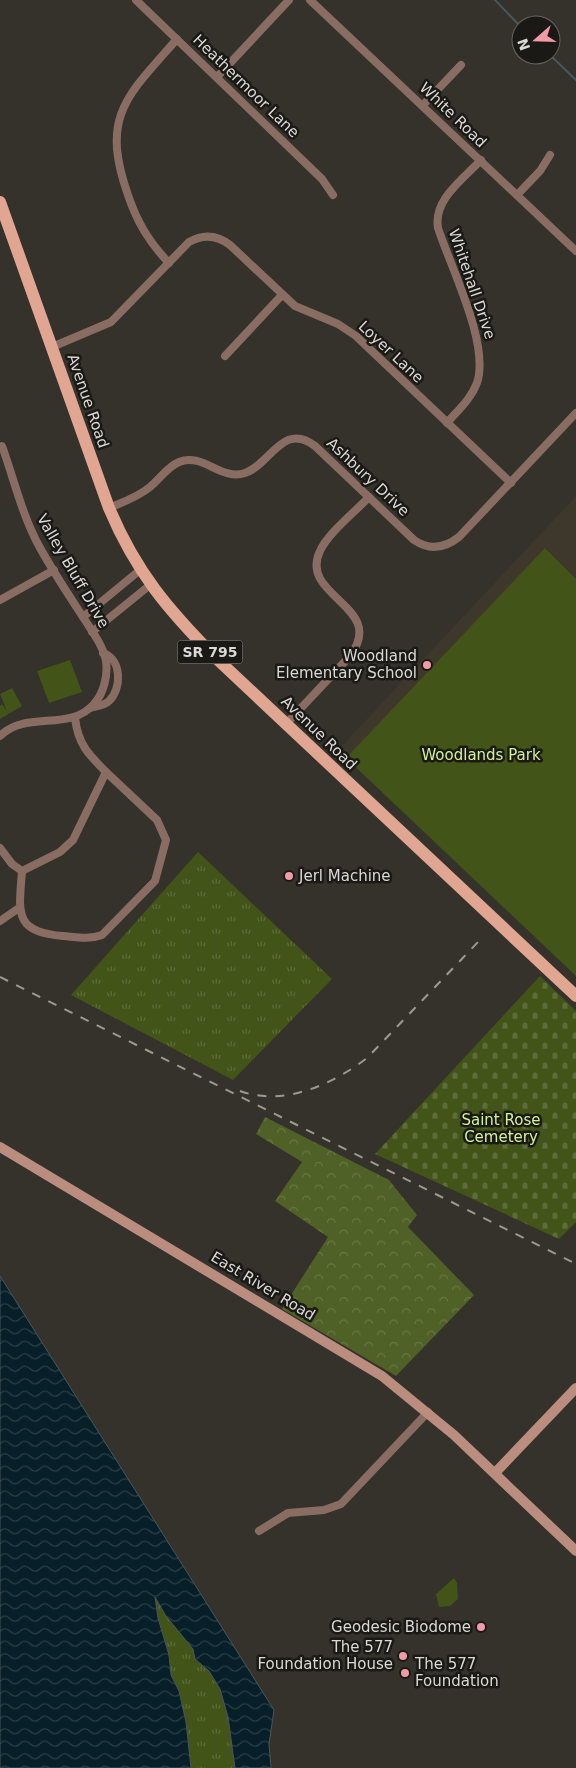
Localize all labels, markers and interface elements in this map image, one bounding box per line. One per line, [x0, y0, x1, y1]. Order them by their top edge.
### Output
north arrow [511, 15, 561, 65]
street label: Heathermoor Lane [189, 31, 303, 141]
text: N [514, 36, 533, 53]
street label: White Road [416, 79, 490, 151]
street label: Whitehall Drive [445, 227, 499, 341]
street label: Loyer Lane [355, 317, 427, 387]
street label: Avenue Road [64, 352, 112, 450]
street label: Ashbury Drive [323, 434, 413, 520]
street label: Valley Bluff Drive [33, 511, 113, 631]
road number: SR 795 [178, 640, 242, 664]
place label: Woodland Elementary School [276, 647, 417, 682]
marker: Woodland Elementary School [421, 659, 433, 671]
street label: Avenue Road [277, 692, 361, 774]
park label: Woodlands Park [421, 746, 541, 764]
place label: Jerl Machine [298, 867, 391, 885]
marker: Jerl Machine [283, 870, 295, 882]
park label: Saint Rose Cemetery [461, 1111, 541, 1146]
street label: East River Road [208, 1248, 318, 1324]
place label: Geodesic Biodome [331, 1618, 471, 1636]
marker: Geodesic Biodome [475, 1621, 487, 1633]
place label: The 577 Foundation House [257, 1638, 393, 1673]
marker: The 577 Foundation House [397, 1650, 409, 1662]
place label: The 577 Foundation [414, 1655, 499, 1690]
marker: The 577 Foundation [399, 1667, 411, 1679]

